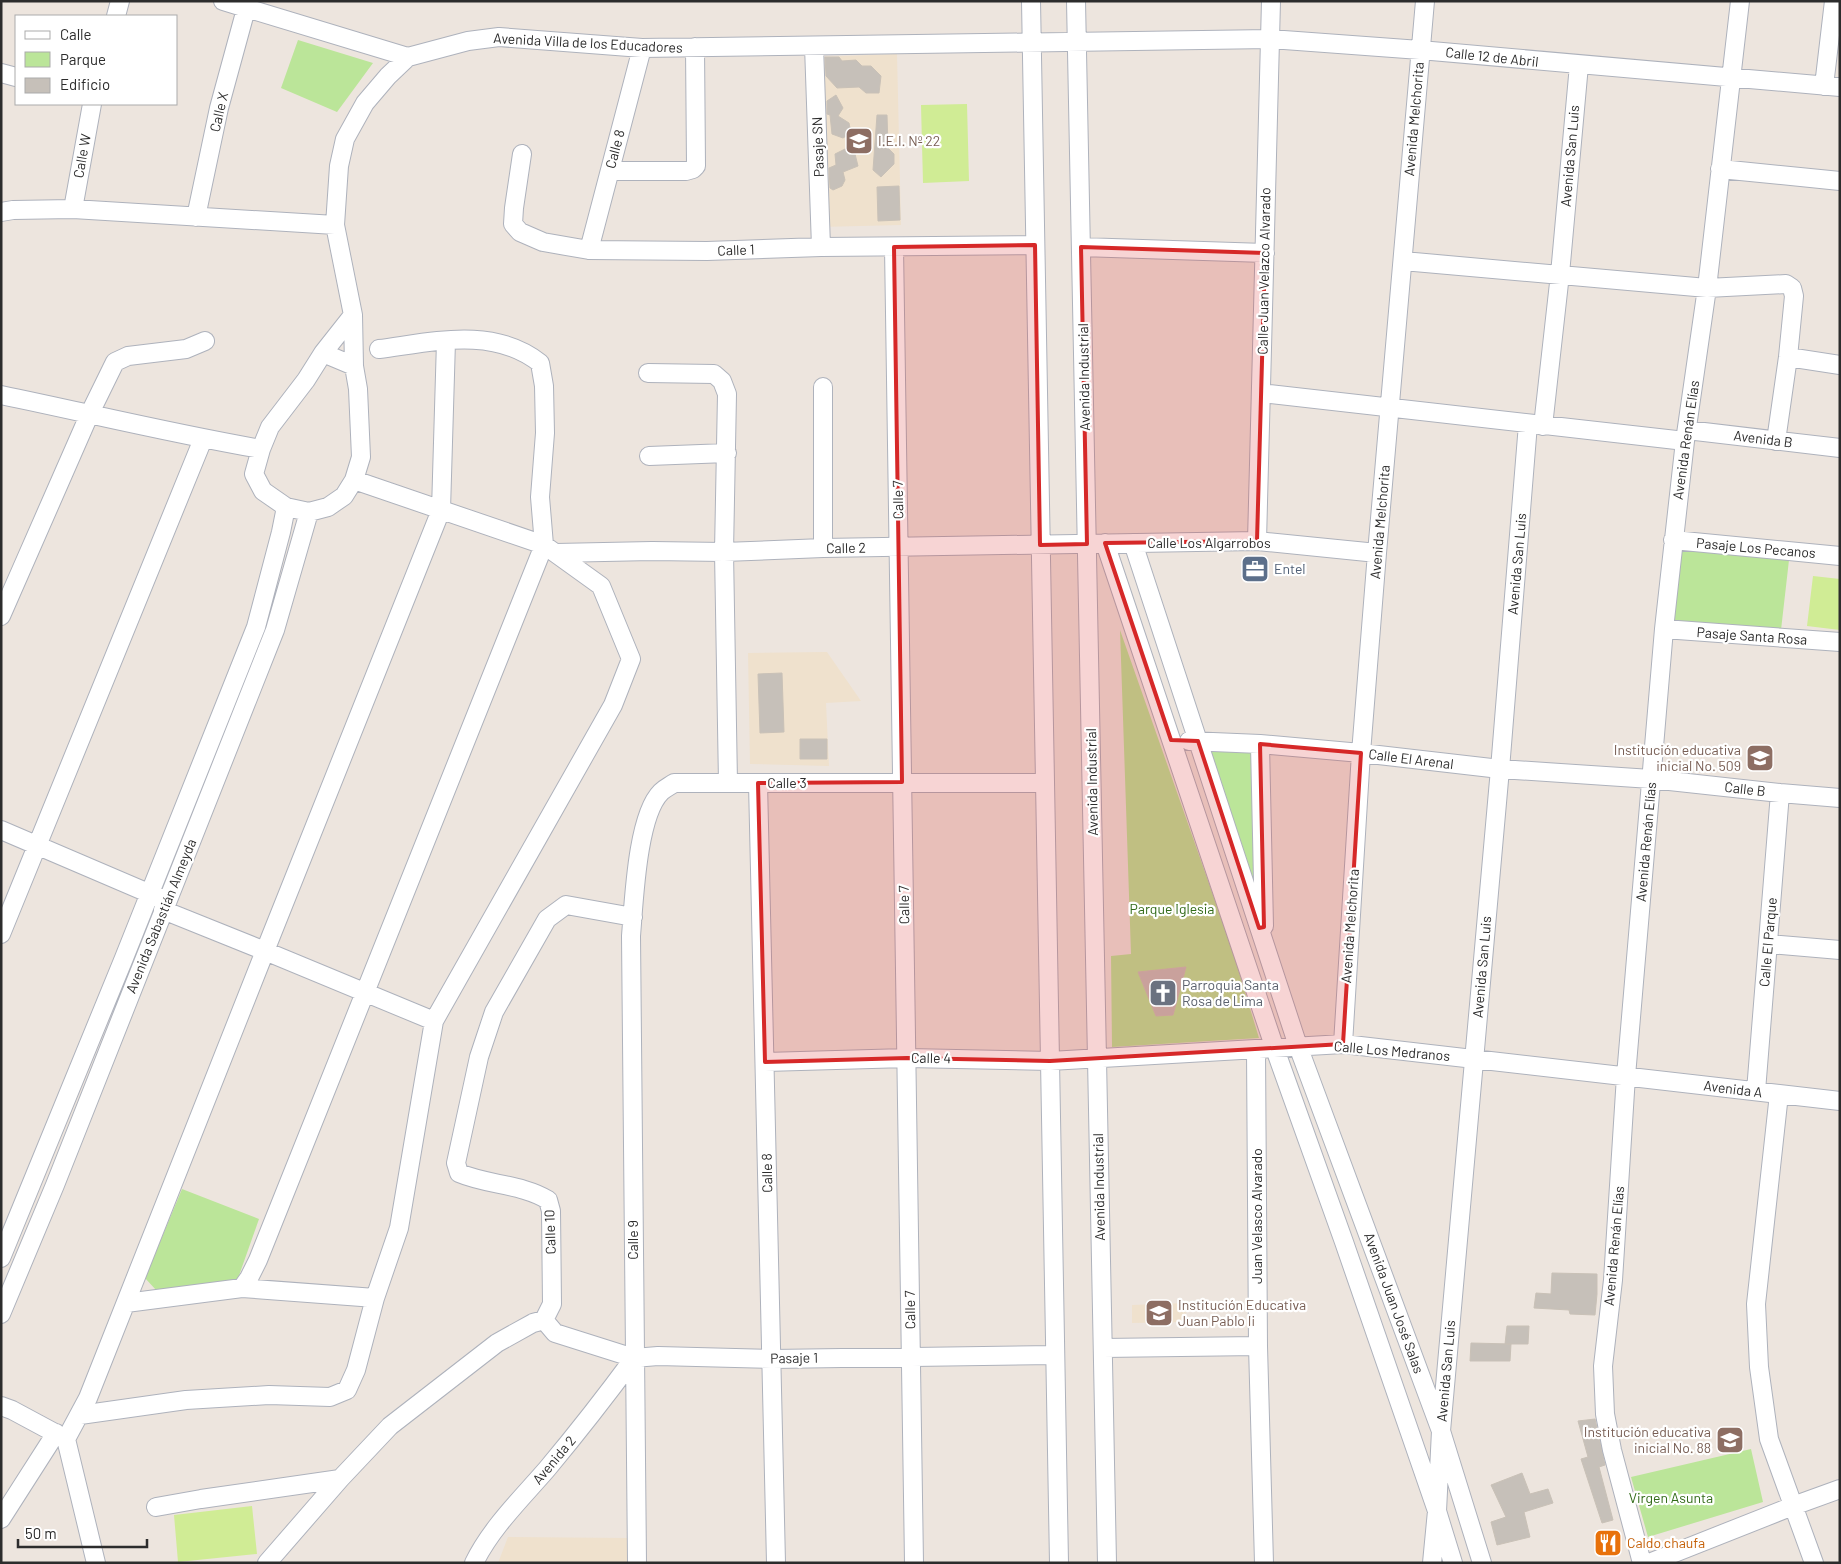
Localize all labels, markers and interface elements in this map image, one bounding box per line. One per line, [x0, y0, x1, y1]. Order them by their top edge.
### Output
legend [15, 15, 178, 105]
text: Calle [60, 25, 92, 43]
street label: Avenida Villa de los Educadores [493, 29, 683, 56]
street label: Calle 12 de Abril [1445, 43, 1539, 70]
text: Parque [60, 50, 106, 68]
street label: Avenida Melchorita [1400, 61, 1427, 177]
text: Edificio [60, 75, 110, 93]
street label: Calle X [206, 90, 231, 134]
street label: Avenida San Luis [1557, 104, 1582, 208]
street label: Pasaje SN [808, 116, 827, 178]
school or university icon: I.E.I. Nº 22 [844, 126, 874, 156]
street label: Calle 8 [601, 128, 628, 170]
street label: Calle W [69, 132, 94, 179]
place label: I.E.I. Nº 22 [878, 132, 940, 149]
street label: Calle Juan Velazco Alvarado [1254, 187, 1273, 355]
street label: Calle 1 [717, 240, 755, 259]
street label: Avenida Industrial [1074, 323, 1093, 431]
street label: Avenida Renán Elías [1669, 379, 1702, 501]
street label: Avenida B [1733, 426, 1794, 451]
street label: Avenida Melchorita [1366, 464, 1393, 580]
street label: Calle 7 [889, 480, 906, 520]
street label: Avenida San Luis [1504, 512, 1529, 616]
street label: Calle Los Algarrobos [1147, 534, 1271, 551]
street label: Pasaje Los Pecanos [1696, 534, 1817, 561]
street label: Calle 2 [826, 539, 866, 556]
office icon: Entel [1240, 554, 1270, 584]
place label: Entel [1274, 560, 1306, 577]
street label: Pasaje Santa Rosa [1696, 623, 1808, 648]
street label: Avenida Industrial [1082, 728, 1101, 836]
place label: Institución educativa inicial No. 509 [1614, 741, 1741, 774]
school or university icon: Institución educativa inicial No. 509 [1745, 743, 1775, 773]
street label: Calle El Arenal [1368, 745, 1455, 772]
street label: Calle 3 [767, 774, 807, 791]
street label: Calle B [1724, 778, 1766, 799]
street label: Avenida Renán Elías [1632, 781, 1659, 903]
street label: Avenida Sabastián Almeyda [122, 836, 199, 996]
street label: Avenida Melchorita [1337, 868, 1362, 984]
street label: Calle 7 [895, 885, 912, 925]
street label: Calle El Parque [1755, 896, 1780, 987]
park label: Parque Iglesia [1130, 900, 1214, 917]
street label: Avenida San Luis [1469, 915, 1494, 1019]
place label: Parroquia Santa Rosa de Lima [1182, 976, 1279, 1009]
church icon: Parroquia Santa Rosa de Lima [1148, 978, 1178, 1008]
street label: Calle Los Medranos [1333, 1037, 1451, 1064]
street label: Calle 4 [911, 1049, 951, 1066]
street label: Avenida A [1703, 1076, 1764, 1101]
street label: Avenida Industrial [1089, 1133, 1108, 1241]
street label: Juan Velasco Alvarado [1248, 1148, 1265, 1284]
street label: Calle 8 [758, 1153, 775, 1193]
street label: Avenida Renán Elías [1600, 1185, 1627, 1307]
street label: Calle 10 [540, 1209, 559, 1255]
street label: Calle 9 [624, 1220, 641, 1260]
street label: Avenida Juan José Salas [1361, 1230, 1428, 1376]
street label: Calle 7 [901, 1290, 918, 1330]
place label: Institución Educativa Juan Pablo Ii [1178, 1296, 1306, 1329]
school or university icon: Institución Educativa Juan Pablo Ii [1144, 1298, 1174, 1328]
street label: Avenida San Luis [1433, 1319, 1458, 1423]
street label: Pasaje 1 [770, 1349, 818, 1366]
place label: Institución educativa inicial No. 88 [1584, 1423, 1711, 1456]
school or university icon: Institución educativa inicial No. 88 [1715, 1425, 1745, 1455]
street label: Avenida 2 [528, 1432, 579, 1487]
park label: Virgen Asunta [1629, 1489, 1713, 1506]
scale bar [18, 1516, 146, 1548]
text: 50 m [25, 1524, 57, 1542]
restaurant icon: Caldo chaufa [1593, 1528, 1623, 1558]
place label: Caldo chaufa [1627, 1534, 1705, 1551]

